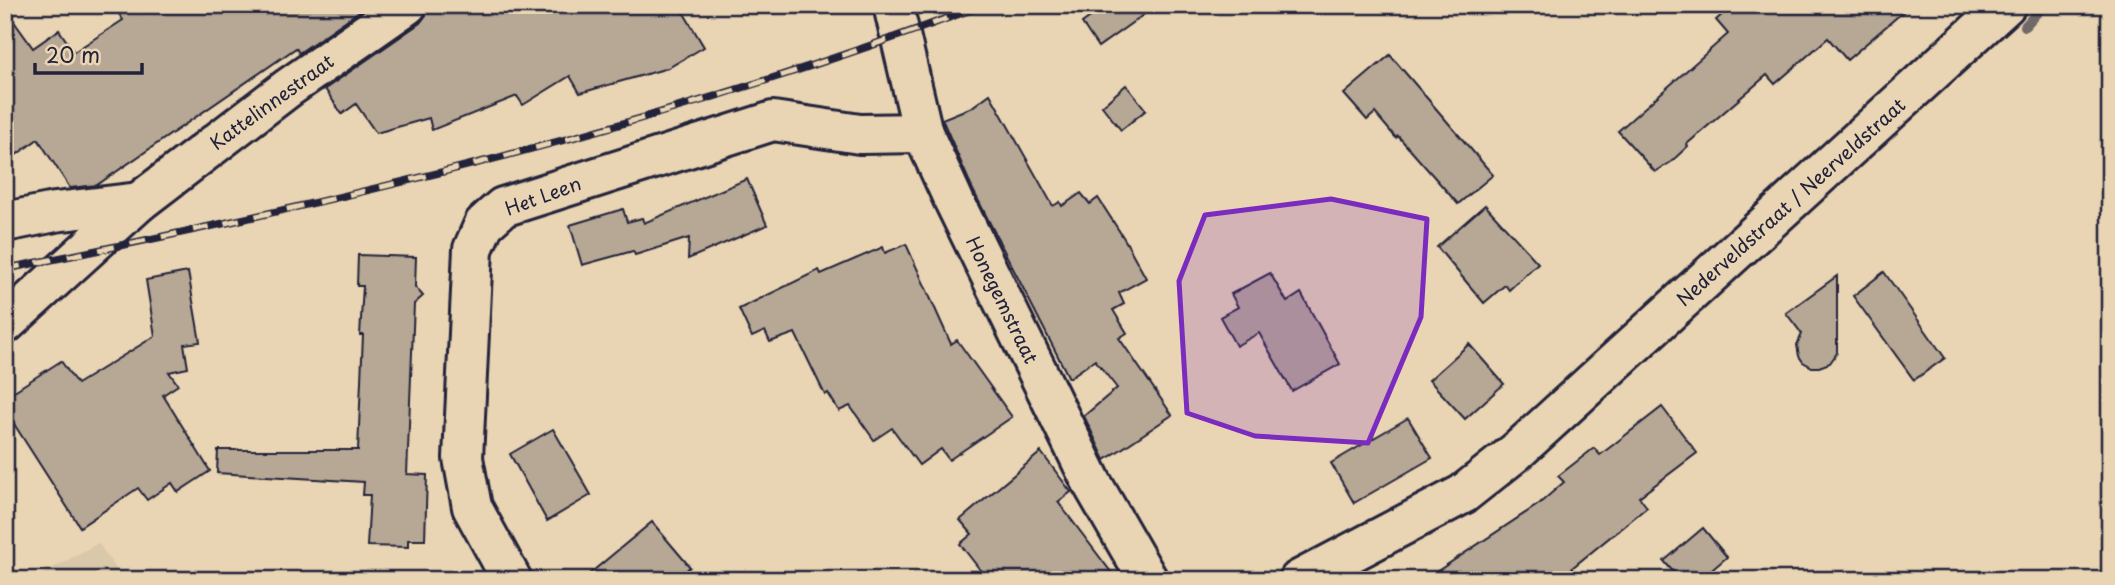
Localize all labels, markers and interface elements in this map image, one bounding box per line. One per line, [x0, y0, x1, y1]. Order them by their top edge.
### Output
scale bar [35, 32, 142, 76]
text: 20 m [46, 38, 100, 70]
street label: Kattelinnestraat [204, 46, 339, 156]
street label: Nederveldstraat / Neerveldstraat [1670, 90, 1911, 312]
street label: Het Leen [501, 168, 585, 222]
street label: Honegemstraat [960, 231, 1046, 368]

